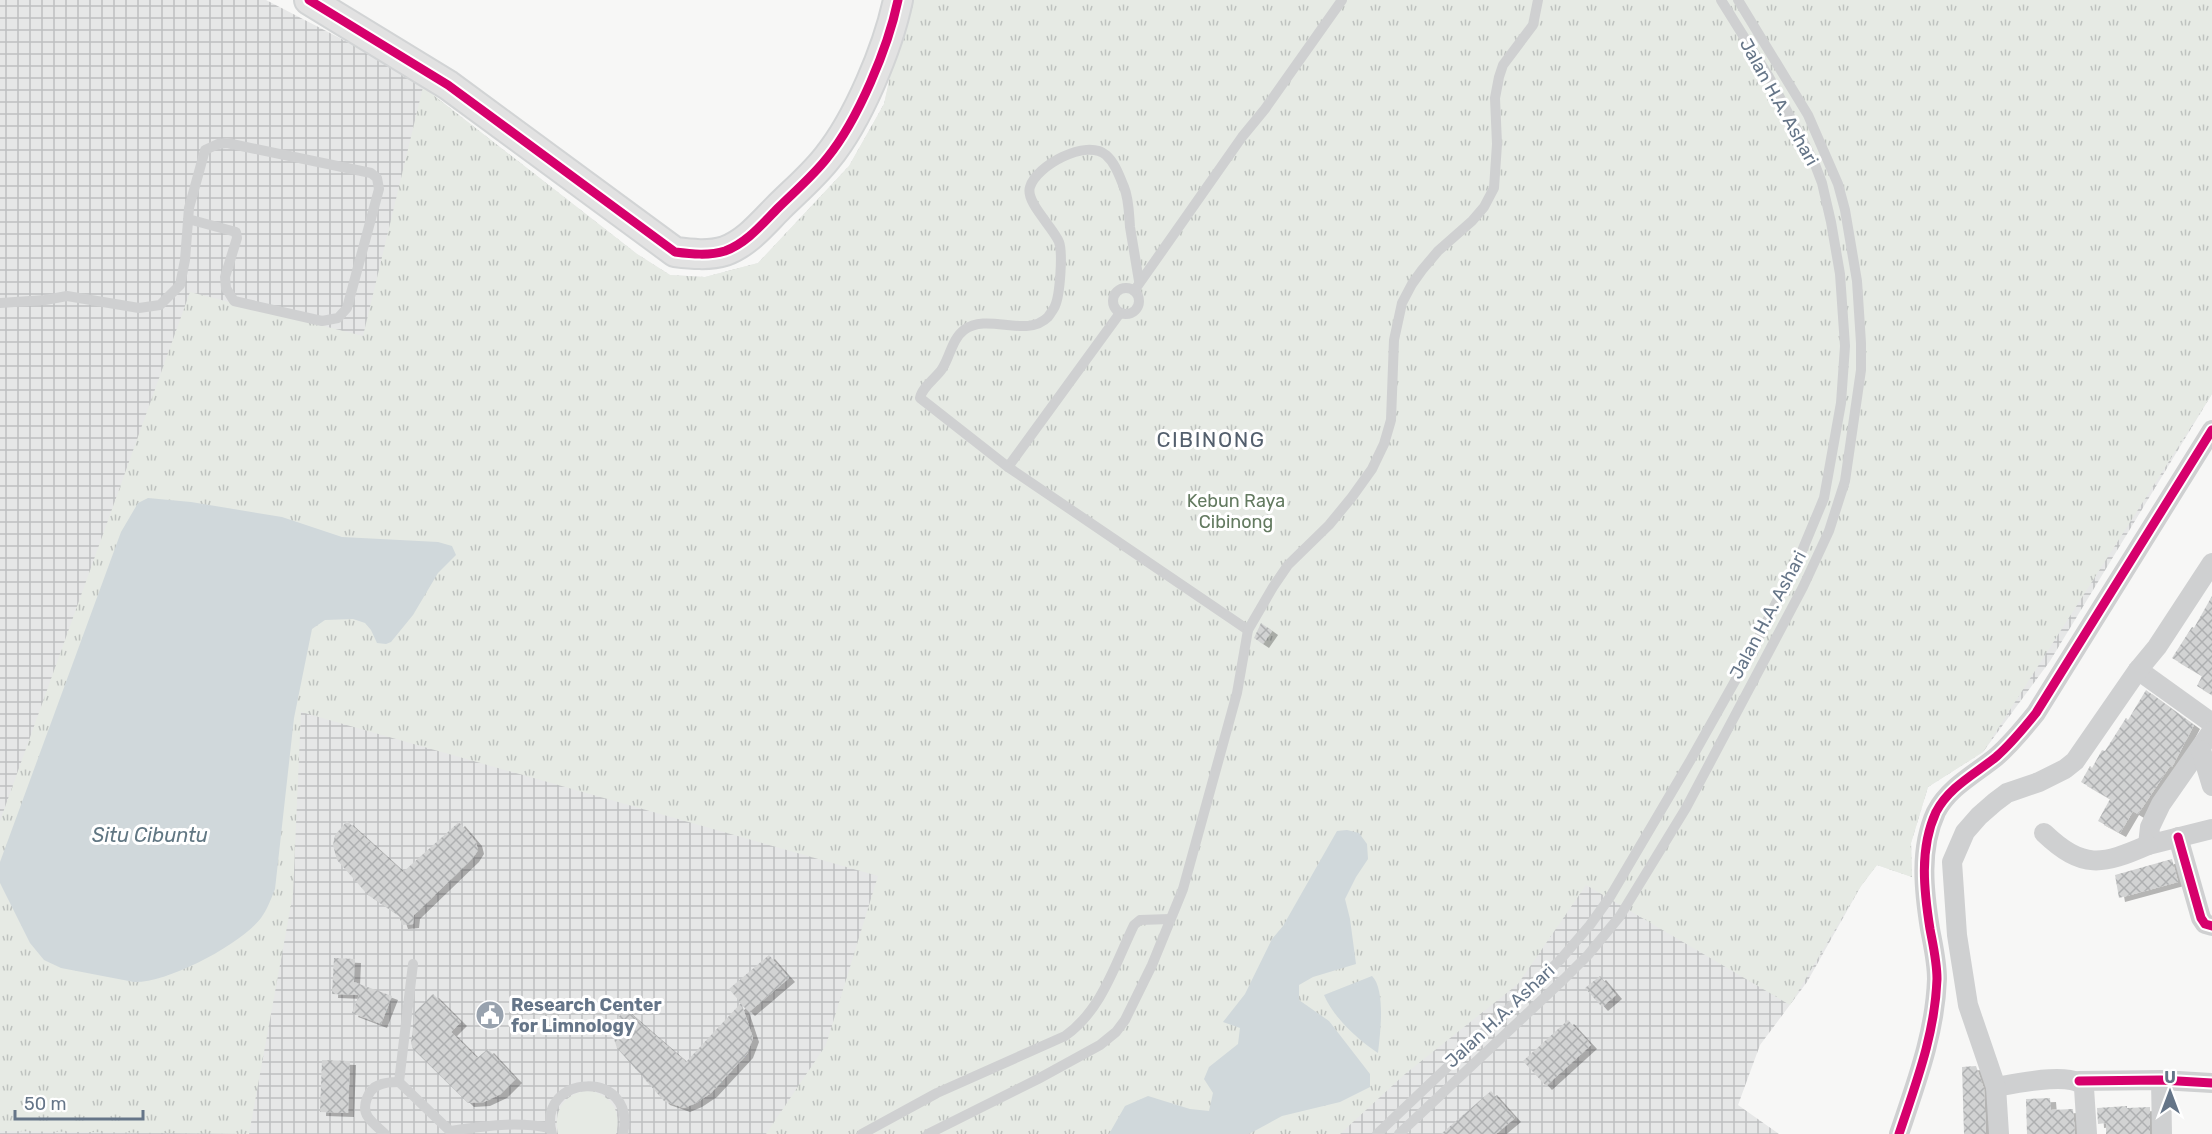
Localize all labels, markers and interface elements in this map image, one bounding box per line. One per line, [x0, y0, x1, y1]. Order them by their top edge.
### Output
street label: Jalan H.A. Ashari [1735, 35, 1823, 169]
district label: CIBINONG [1156, 427, 1266, 452]
park label: Kebun Raya Cibinong [1187, 490, 1285, 533]
street label: Jalan H.A. Ashari [1725, 547, 1811, 683]
water label: Situ Cibuntu [92, 823, 208, 847]
street label: Jalan H.A. Ashari [1441, 960, 1559, 1072]
place label: Research Center for Limnology [511, 994, 662, 1037]
public building icon: Research Center for Limnology [474, 999, 506, 1031]
north arrow [2140, 1062, 2200, 1122]
text: U [2164, 1068, 2176, 1087]
scale bar [15, 1083, 142, 1121]
text: 50 m [24, 1093, 67, 1115]

